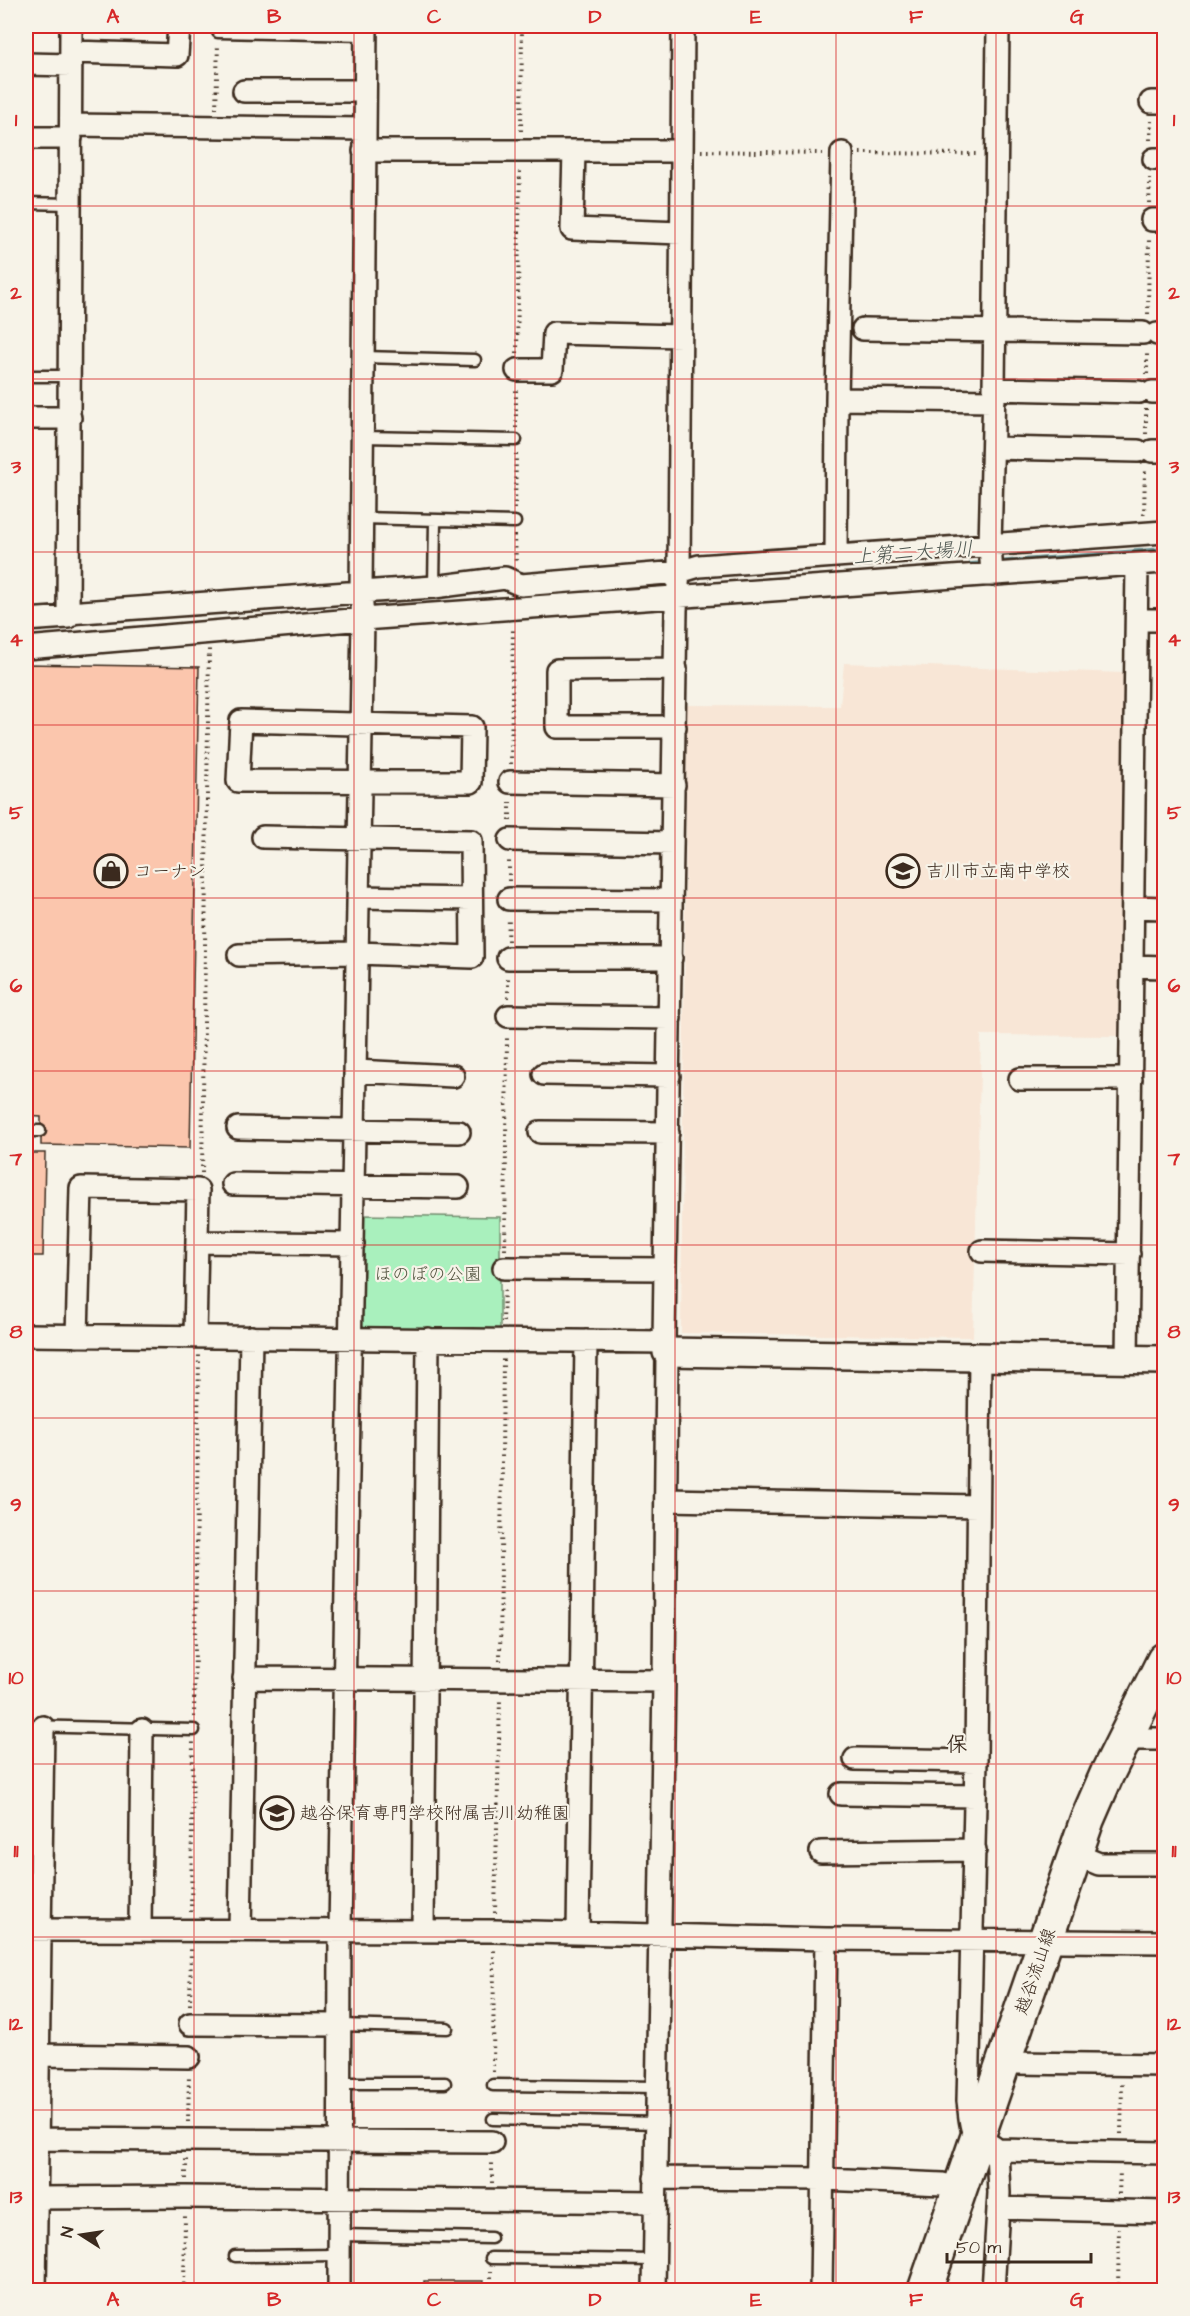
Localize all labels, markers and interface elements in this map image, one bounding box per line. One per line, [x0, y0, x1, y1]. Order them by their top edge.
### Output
text: A [107, 3, 120, 31]
text: B [267, 3, 282, 31]
text: C [427, 3, 442, 31]
text: D [589, 3, 602, 31]
text: E [750, 3, 762, 31]
text: F [909, 3, 924, 31]
text: G [1070, 3, 1084, 31]
text: 1 [15, 106, 18, 134]
text: 1 [1173, 106, 1176, 134]
text: 2 [9, 279, 22, 307]
text: 2 [1167, 279, 1180, 307]
text: 3 [10, 453, 22, 481]
text: 3 [1168, 453, 1180, 481]
water label: 上第二大場川 [852, 535, 974, 571]
text: 4 [9, 626, 23, 654]
text: 4 [1167, 626, 1181, 654]
text: 5 [9, 799, 24, 827]
text: 5 [1167, 799, 1182, 827]
shop icon: コーナン [93, 853, 129, 889]
school or university icon: 吉川市立南中学校 [885, 853, 921, 889]
place label: コーナン [134, 859, 206, 884]
place label: 吉川市立南中学校 [926, 859, 1070, 884]
text: 6 [10, 972, 23, 1000]
text: 6 [1168, 972, 1181, 1000]
text: 7 [9, 1145, 23, 1173]
text: 7 [1167, 1145, 1181, 1173]
park label: ほのぼの公園 [374, 1262, 482, 1287]
text: 8 [10, 1318, 23, 1346]
text: 8 [1168, 1318, 1181, 1346]
text: 9 [10, 1491, 22, 1519]
text: 9 [1168, 1491, 1180, 1519]
text: 10 [8, 1664, 24, 1692]
text: 10 [1166, 1664, 1182, 1692]
district label: 保 [947, 1730, 968, 1759]
school or university icon: 越谷保育専門学校附属吉川幼稚園 [259, 1795, 295, 1831]
place label: 越谷保育専門学校附属吉川幼稚園 [300, 1801, 570, 1826]
text: 11 [13, 1837, 19, 1865]
text: 11 [1171, 1837, 1177, 1865]
street label: 越谷流山線 [1009, 1925, 1062, 2018]
text: 12 [9, 2010, 24, 2038]
text: 12 [1167, 2010, 1182, 2038]
text: 13 [10, 2183, 23, 2211]
text: 13 [1168, 2183, 1181, 2211]
north arrow [51, 2205, 111, 2265]
text: N [56, 2225, 79, 2239]
scale bar [947, 2226, 1091, 2264]
text: 50 m [956, 2235, 1001, 2260]
text: A [107, 2286, 120, 2314]
text: B [267, 2286, 282, 2314]
text: C [427, 2286, 442, 2314]
text: D [589, 2286, 602, 2314]
text: E [750, 2286, 762, 2314]
text: F [909, 2286, 924, 2314]
text: G [1070, 2286, 1084, 2314]

